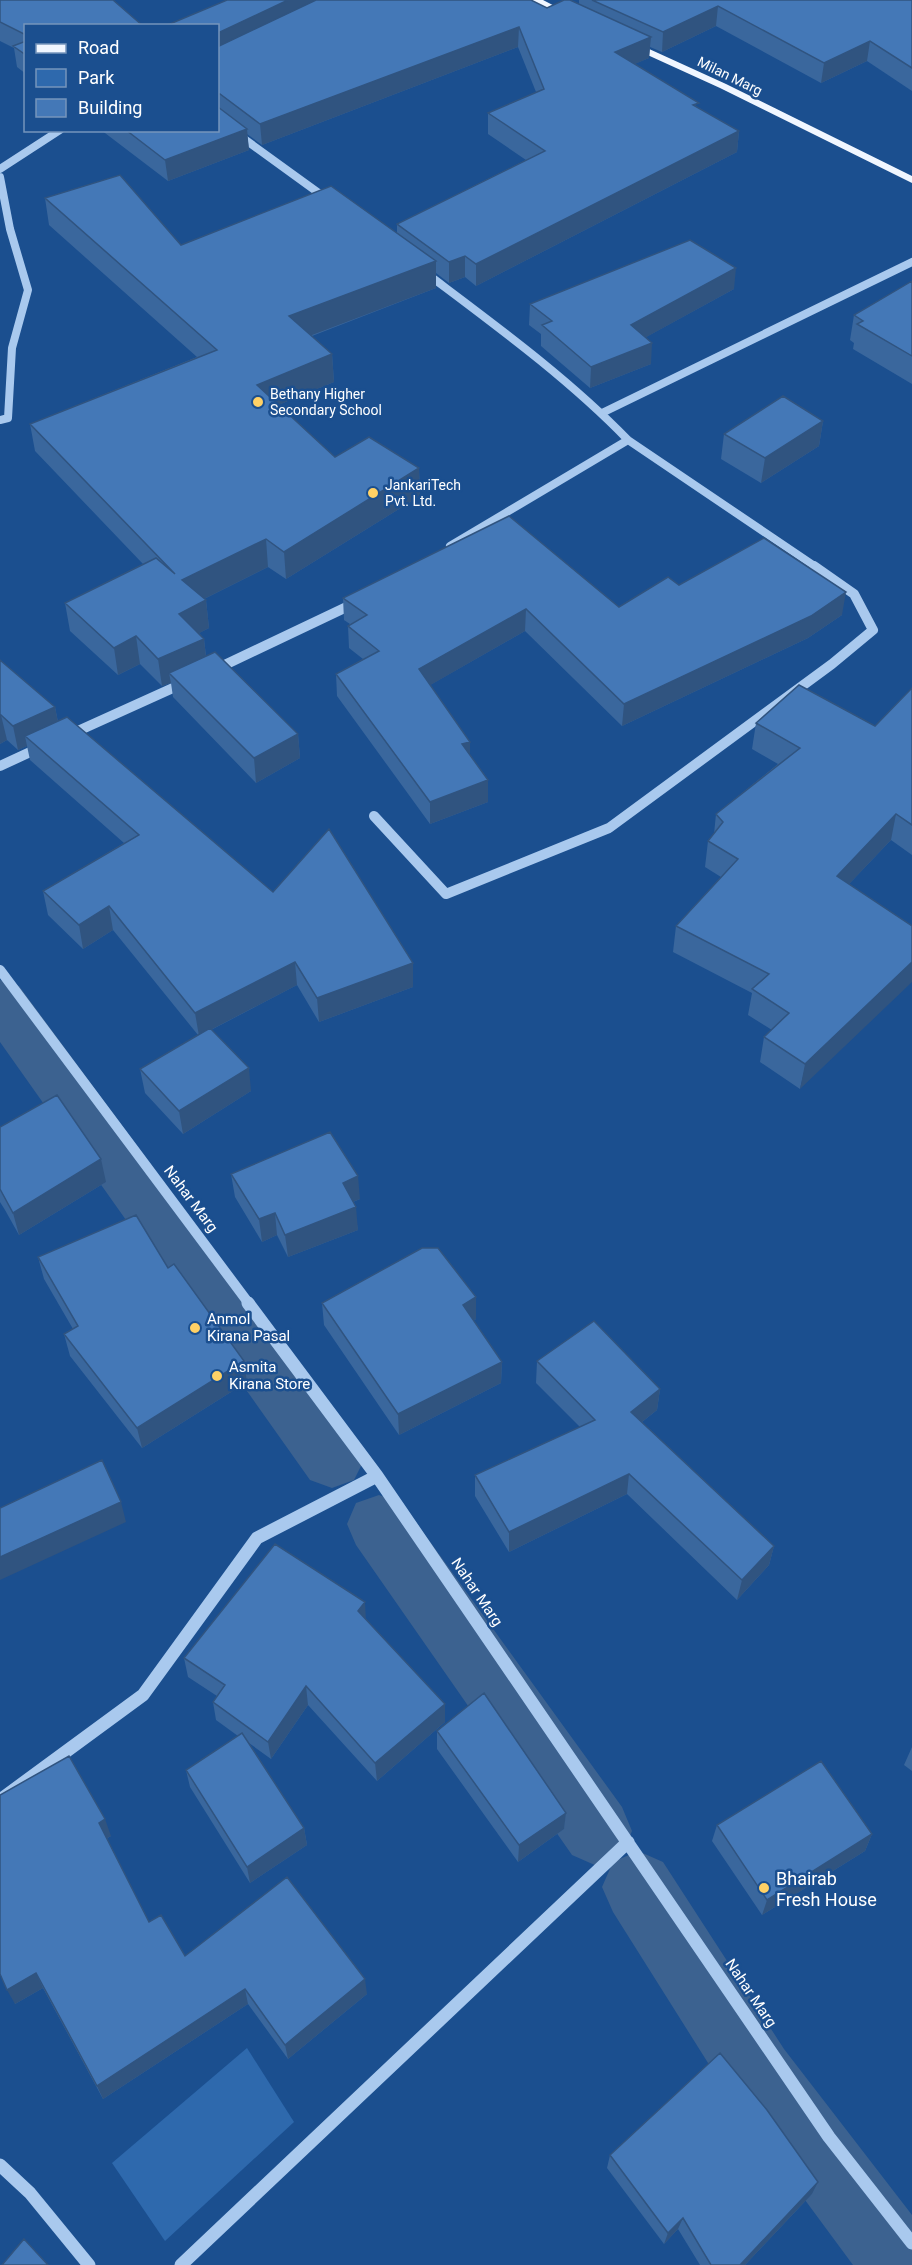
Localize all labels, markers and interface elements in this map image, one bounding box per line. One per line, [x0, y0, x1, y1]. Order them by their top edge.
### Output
legend [24, 24, 219, 132]
text: Road [78, 37, 119, 58]
street label: Milan Marg [695, 53, 765, 99]
text: Park [78, 67, 115, 88]
text: Building [78, 97, 142, 118]
place label: Bethany Higher Secondary School [270, 386, 382, 418]
marker: Bethany Higher Secondary School [251, 395, 265, 409]
place label: JankariTech Pvt. Ltd. [385, 477, 461, 509]
marker: JankariTech Pvt. Ltd. [366, 486, 380, 500]
street label: Nahar Marg [160, 1162, 222, 1236]
place label: Anmol Kirana Pasal [207, 1310, 290, 1345]
marker: Anmol Kirana Pasal [188, 1321, 202, 1335]
place label: Asmita Kirana Store [229, 1358, 310, 1393]
marker: Asmita Kirana Store [210, 1369, 224, 1383]
street label: Nahar Marg [448, 1554, 506, 1630]
place label: Bhairab Fresh House [776, 1868, 877, 1910]
marker: Bhairab Fresh House [757, 1881, 771, 1895]
street label: Nahar Marg [722, 1955, 780, 2031]

